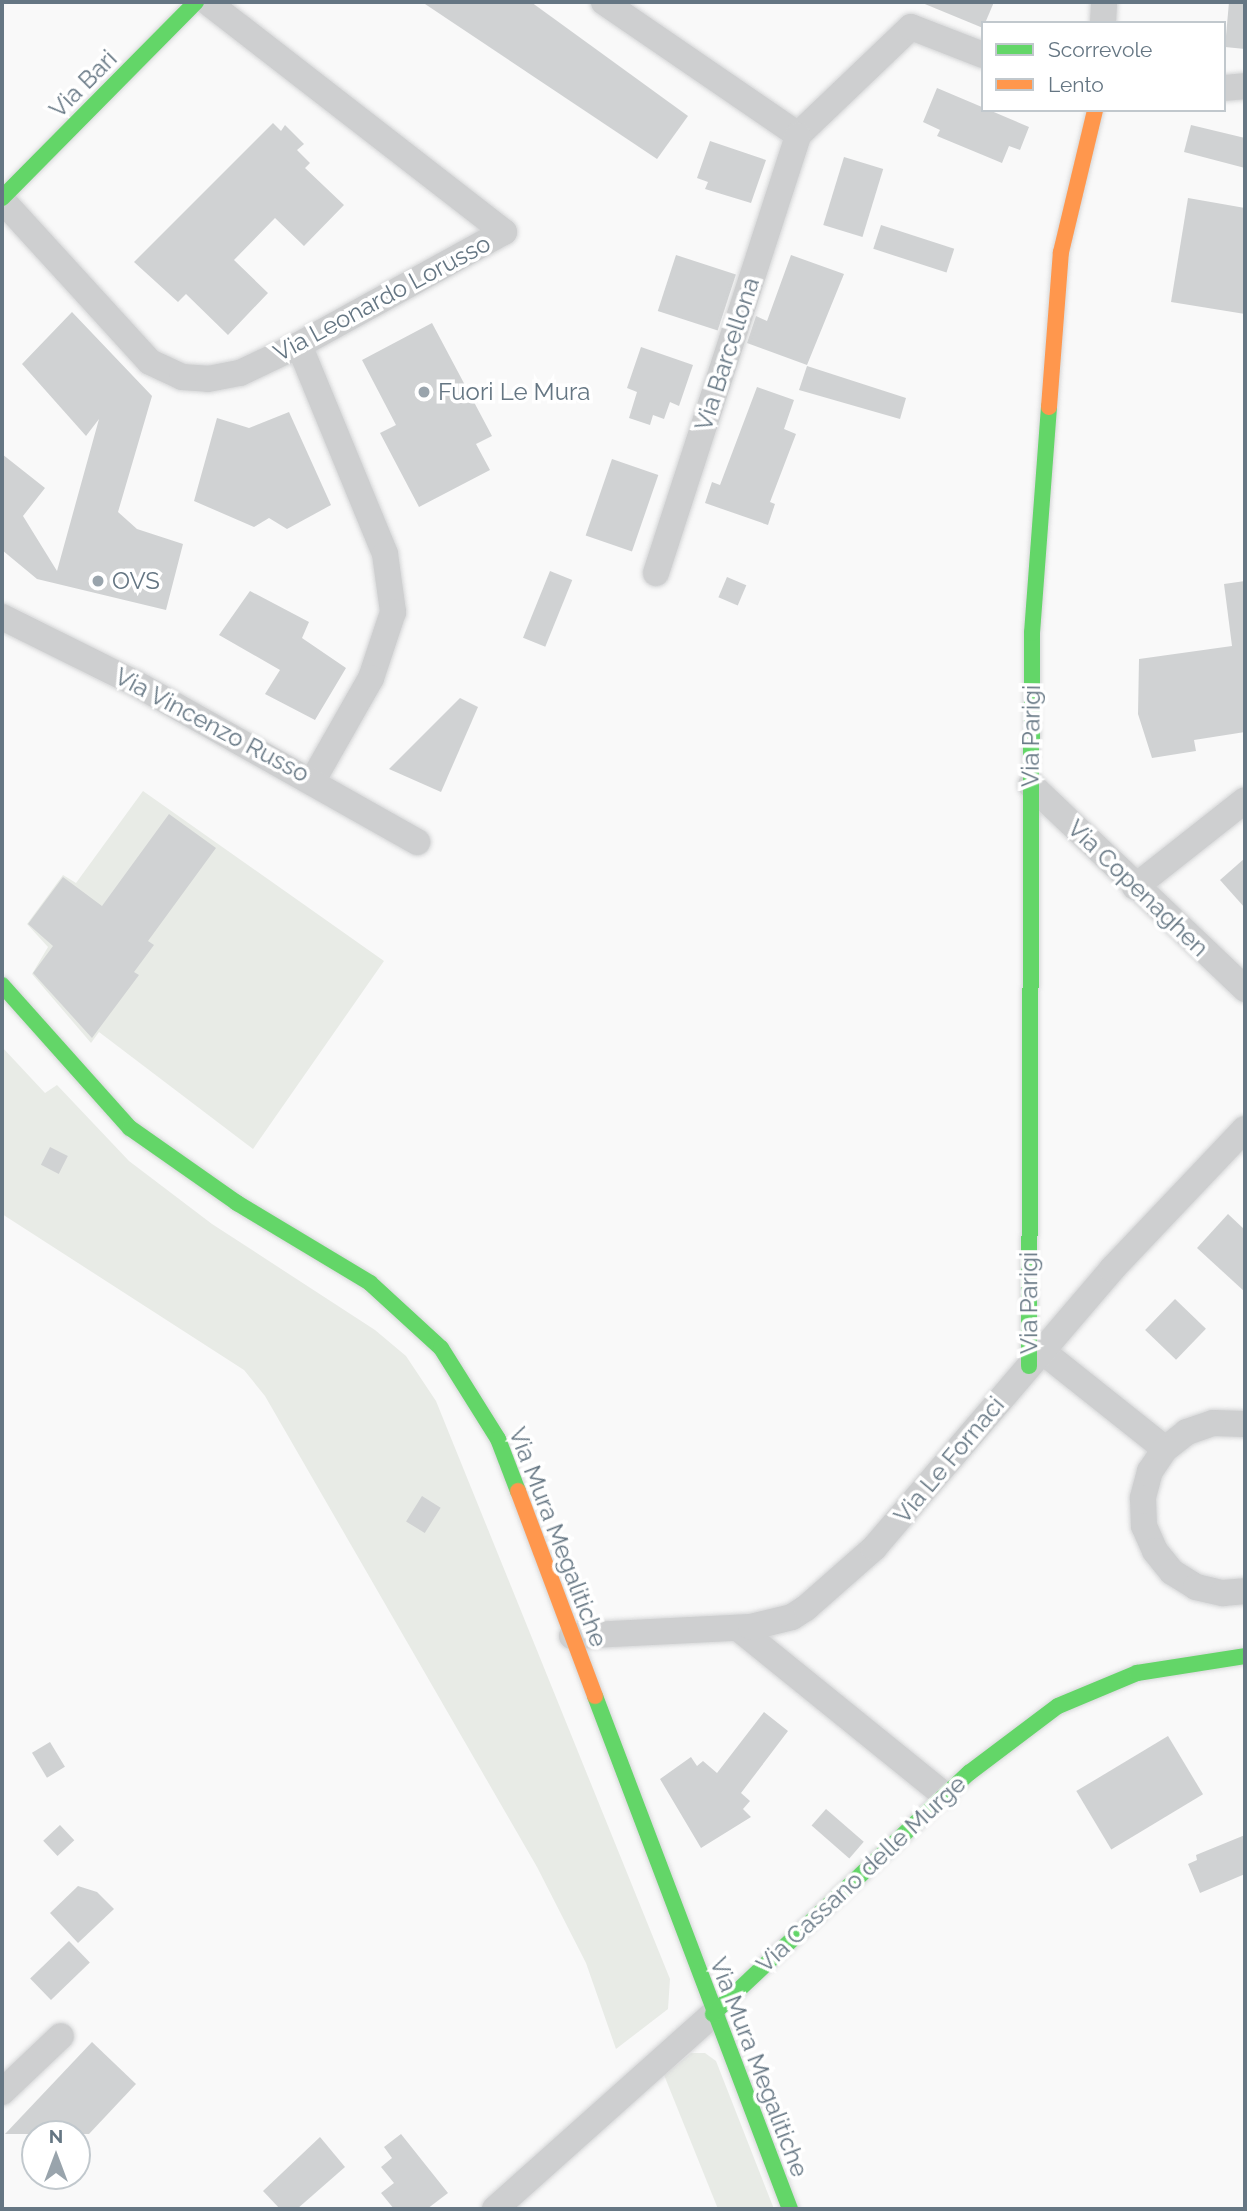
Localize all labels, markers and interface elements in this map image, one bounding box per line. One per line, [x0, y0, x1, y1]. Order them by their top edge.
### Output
legend [981, 21, 1226, 112]
text: Scorrevole [1048, 37, 1152, 62]
street label: Via Bari [43, 44, 123, 124]
text: Lento [1048, 72, 1104, 97]
street label: Via Leonardo Lorusso [269, 229, 495, 367]
street label: Via Barcellona [689, 274, 765, 434]
place label: Fuori Le Mura [438, 378, 590, 406]
marker: Fuori Le Mura [416, 384, 432, 400]
place label: OVS [112, 567, 160, 595]
marker: OVS [90, 573, 106, 589]
street label: Via Vincenzo Russo [110, 661, 314, 789]
street label: Via Parigi [1016, 685, 1046, 787]
street label: Via Copenaghen [1062, 814, 1214, 962]
street label: Via Parigi [1015, 1252, 1043, 1354]
street label: Via Le Fornaci [888, 1391, 1010, 1529]
street label: Via Mura Megalitiche [503, 1423, 613, 1651]
street label: Via Cassano delle Murge [750, 1770, 972, 1978]
street label: Via Mura Megalitiche [704, 1953, 814, 2181]
north arrow [21, 2120, 91, 2190]
text: N [49, 2125, 63, 2147]

